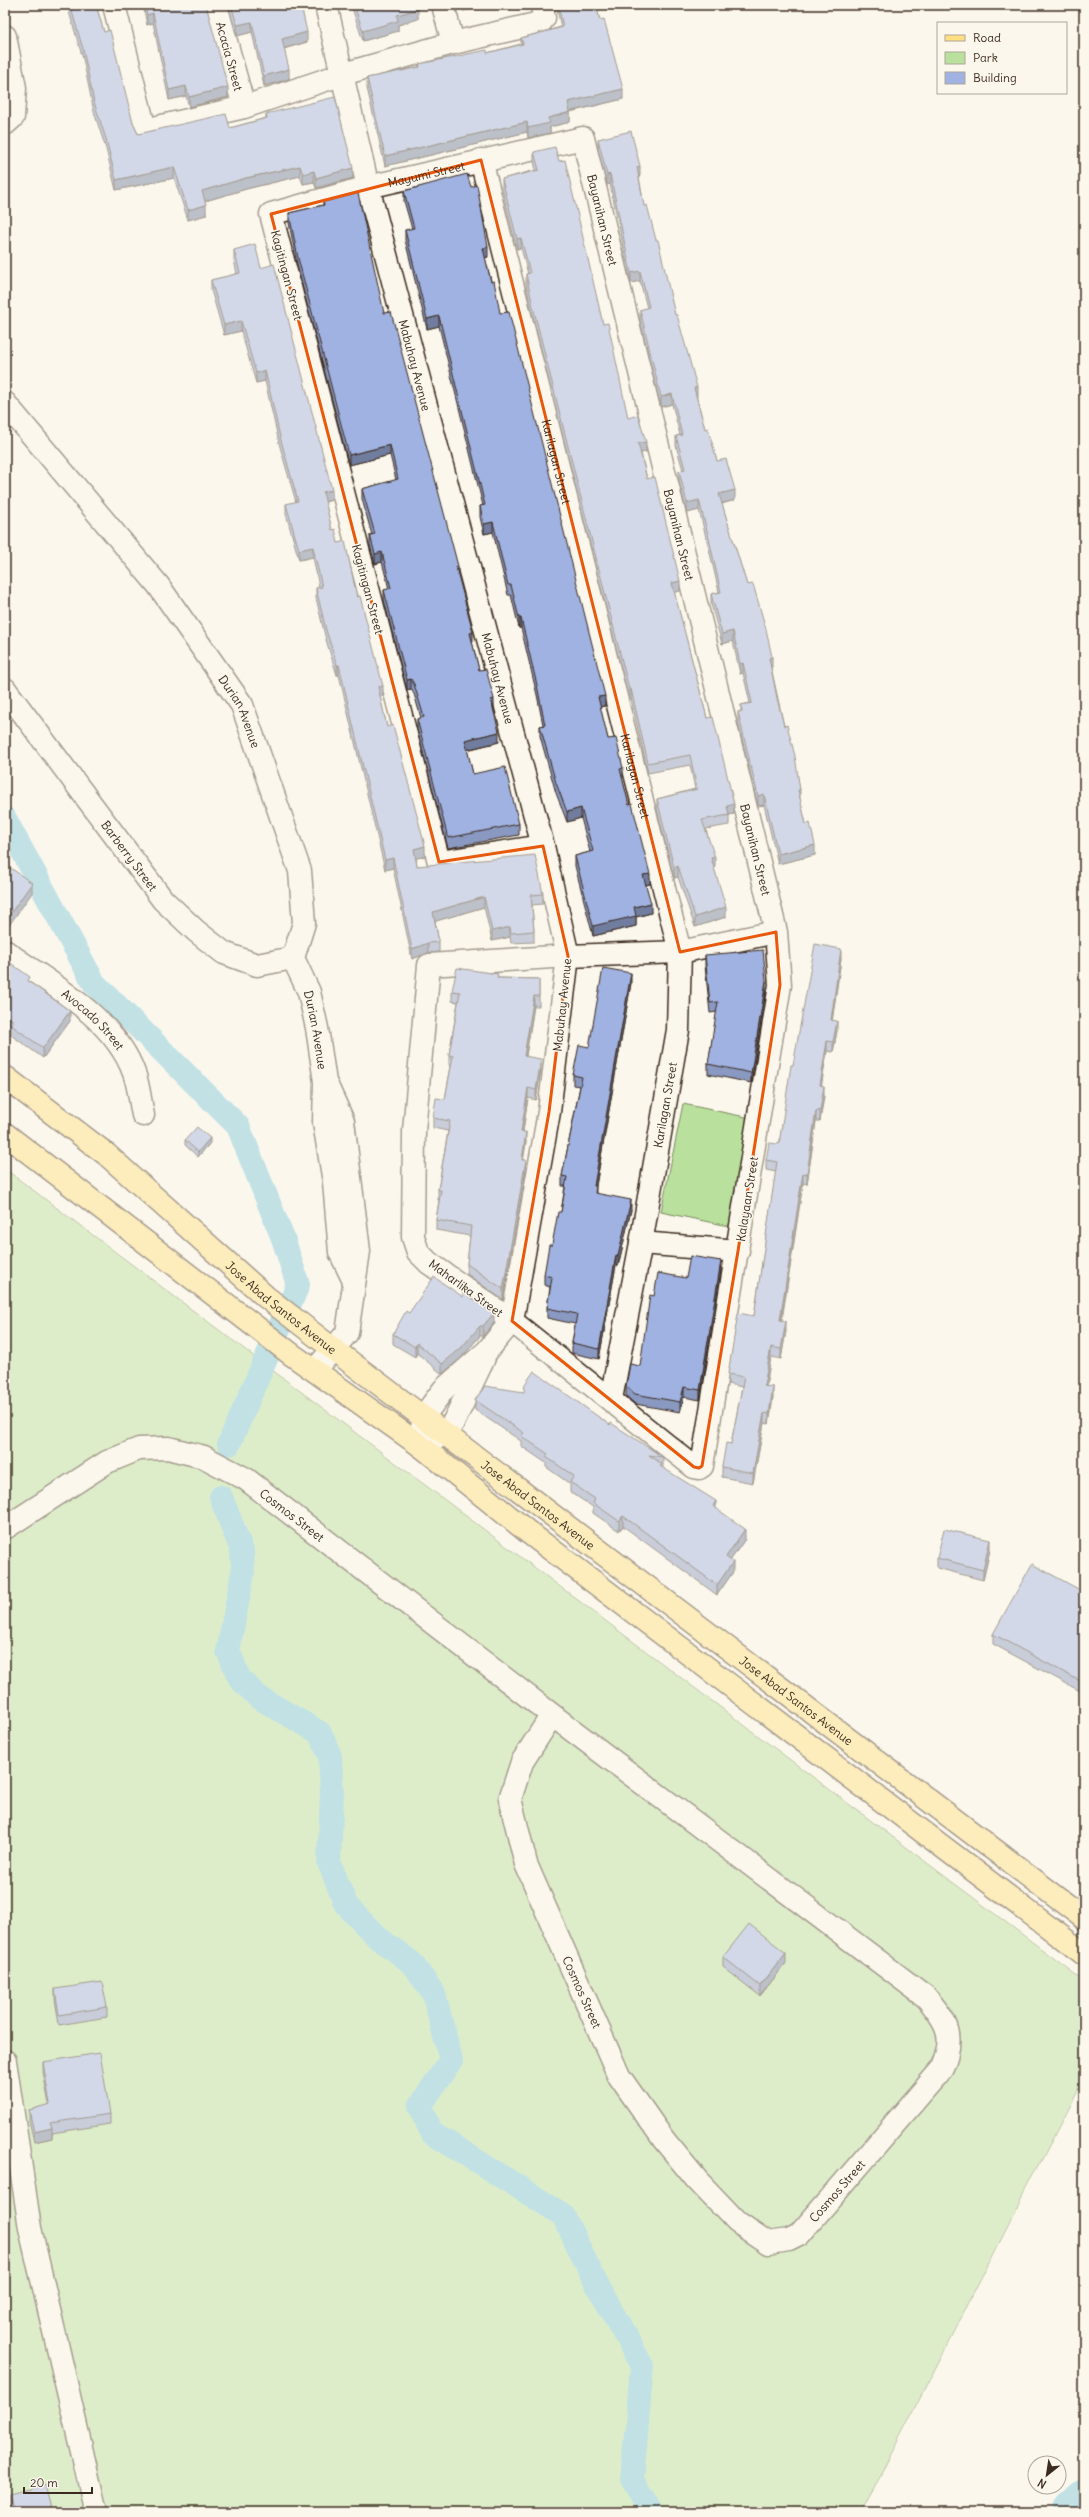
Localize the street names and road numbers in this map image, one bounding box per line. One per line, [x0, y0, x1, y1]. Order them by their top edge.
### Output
street label: Acacia Street [213, 20, 247, 92]
street label: Mayumi Street [386, 158, 466, 190]
street label: Bayanihan Street [585, 172, 621, 267]
street label: Kagitingan Street [268, 228, 306, 322]
street label: Mabuhay Avenue [396, 318, 435, 412]
street label: Karilagan Street [539, 418, 575, 506]
street label: Bayanihan Street [661, 487, 698, 582]
street label: Kagitingan Street [349, 542, 387, 636]
street label: Mabuhay Avenue [479, 631, 518, 725]
street label: Durian Avenue [216, 672, 264, 750]
street label: Karilagan Street [618, 732, 654, 820]
street label: Bayanihan Street [738, 802, 774, 897]
street label: Barberry Street [98, 817, 161, 894]
street label: Mabuhay Avenue [550, 958, 574, 1052]
street label: Avocado Street [59, 986, 128, 1053]
street label: Durian Avenue [301, 989, 331, 1070]
street label: Karilagan Street [650, 1061, 680, 1149]
street label: Kalayaan Street [733, 1155, 761, 1243]
street label: Maharlika Street [426, 1256, 506, 1320]
street label: Jose Abad Santos Avenue [223, 1258, 340, 1357]
street label: Jose Abad Santos Avenue [479, 1457, 598, 1552]
street label: Cosmos Street [257, 1485, 328, 1544]
street label: Jose Abad Santos Avenue [737, 1652, 856, 1748]
street label: Cosmos Street [559, 1954, 605, 2030]
street label: Cosmos Street [806, 2157, 868, 2225]

